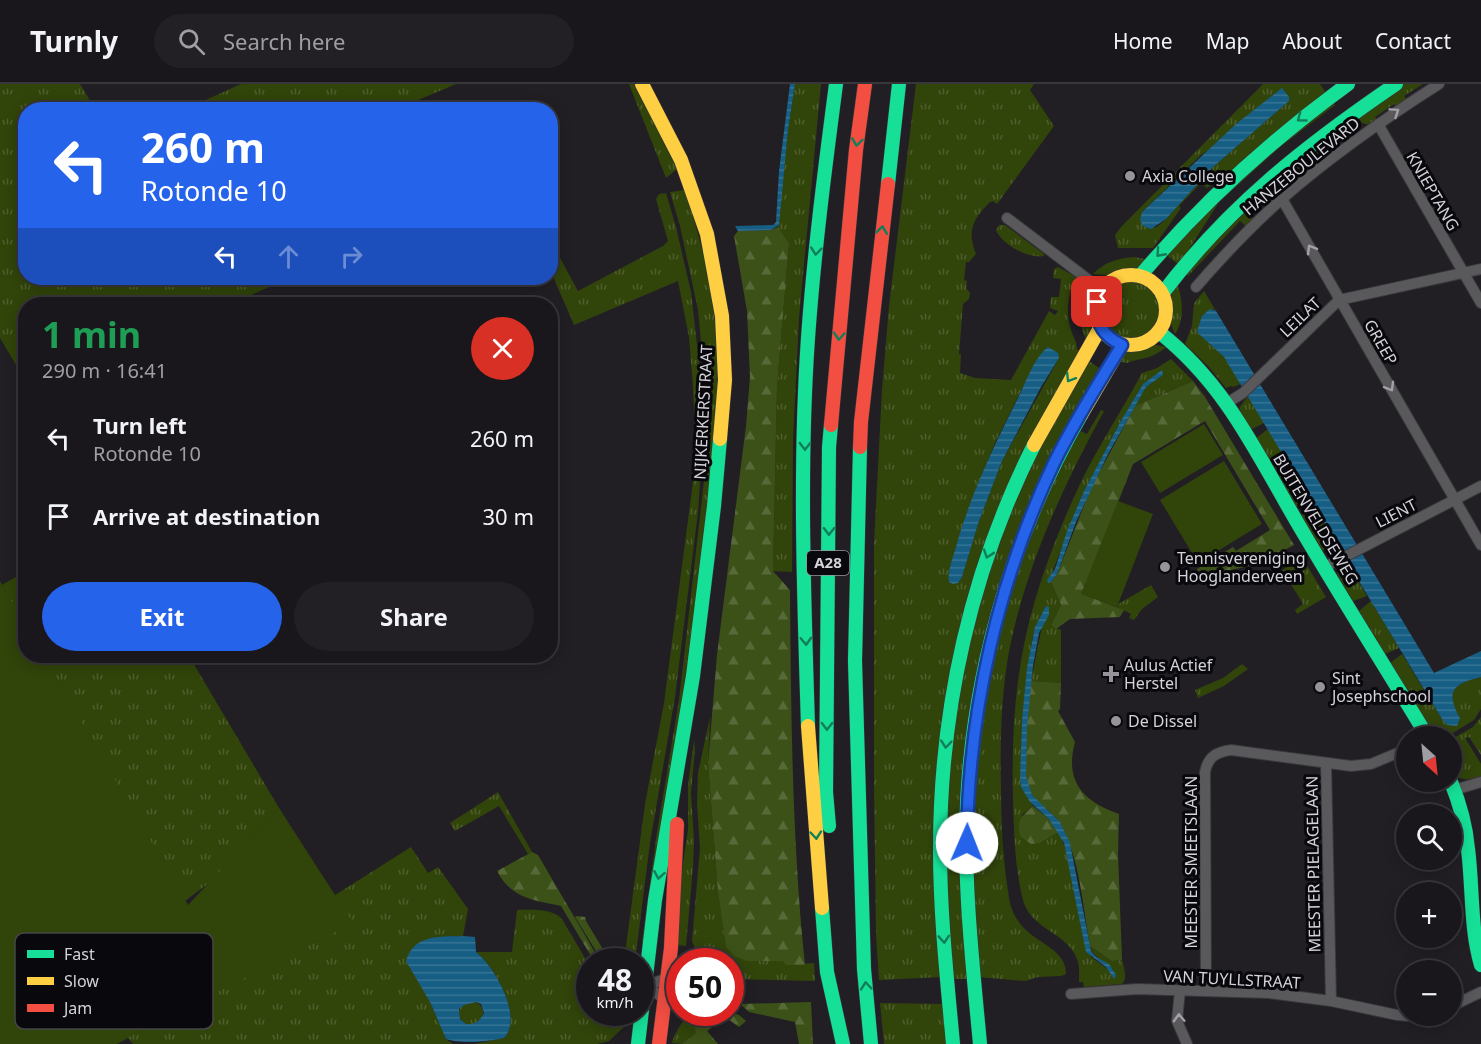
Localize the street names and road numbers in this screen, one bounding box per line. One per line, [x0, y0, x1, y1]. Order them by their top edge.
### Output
street label: HANZEBOULEVARD [1238, 112, 1364, 220]
street label: KNIEPTANG [1402, 147, 1464, 235]
street label: LEILAT [1275, 292, 1325, 342]
street label: GREEP [1359, 315, 1403, 369]
street label: NIJKERKERSTRAAT [688, 344, 718, 480]
street label: BUITENVELDSEWEG [1268, 449, 1364, 589]
street label: LIENT [1372, 493, 1421, 533]
road number: A28 [807, 551, 849, 575]
street label: MEESTER PIELAGELAAN [1300, 775, 1326, 953]
street label: MEESTER SMEETSLAAN [1180, 776, 1202, 948]
street label: VAN TUYLLSTRAAT [1163, 964, 1301, 994]

